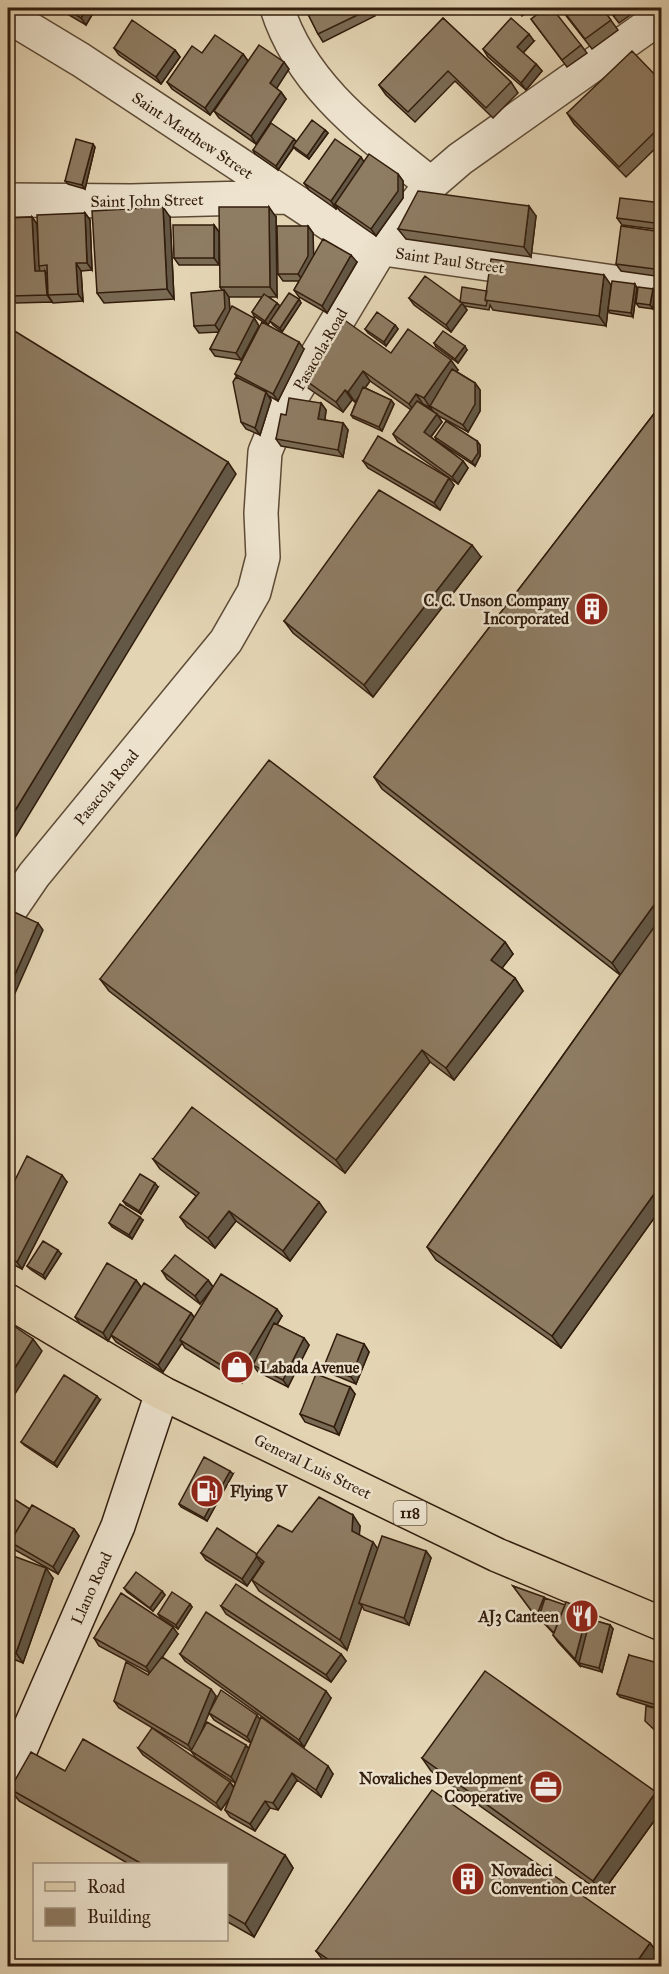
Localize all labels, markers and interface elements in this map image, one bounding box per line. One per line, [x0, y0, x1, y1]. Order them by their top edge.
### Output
street label: Saint Matthew Street [129, 88, 257, 183]
street label: Saint John Street [90, 190, 204, 212]
street label: Saint Paul Street [394, 243, 506, 278]
street label: Pasacola Road [289, 305, 352, 394]
place label: C. C. Unson Company Incorporated [423, 591, 571, 629]
building icon: C. C. Unson Company Incorporated [574, 591, 610, 627]
street label: Pasacola Road [70, 746, 143, 829]
shop icon: Labada Avenue [219, 1349, 255, 1385]
place label: Labada Avenue [260, 1358, 360, 1377]
street label: General Luis Street [251, 1430, 375, 1503]
fuel station icon: Flying V [189, 1473, 225, 1509]
place label: Flying V [230, 1482, 288, 1502]
road number: 118 [394, 1501, 426, 1525]
street label: Llano Road [67, 1549, 116, 1627]
restaurant icon: AJ3 Canteen [564, 1598, 600, 1634]
place label: AJ3 Canteen [477, 1607, 559, 1627]
place label: Novaliches Development Cooperative [359, 1769, 523, 1807]
office icon: Novaliches Development Cooperative [528, 1769, 564, 1805]
building icon: Novadeci Convention Center [450, 1861, 486, 1897]
place label: Novadeci Convention Center [491, 1861, 617, 1898]
legend [33, 1863, 228, 1941]
text: Road [87, 1876, 125, 1898]
text: Building [87, 1906, 151, 1929]

